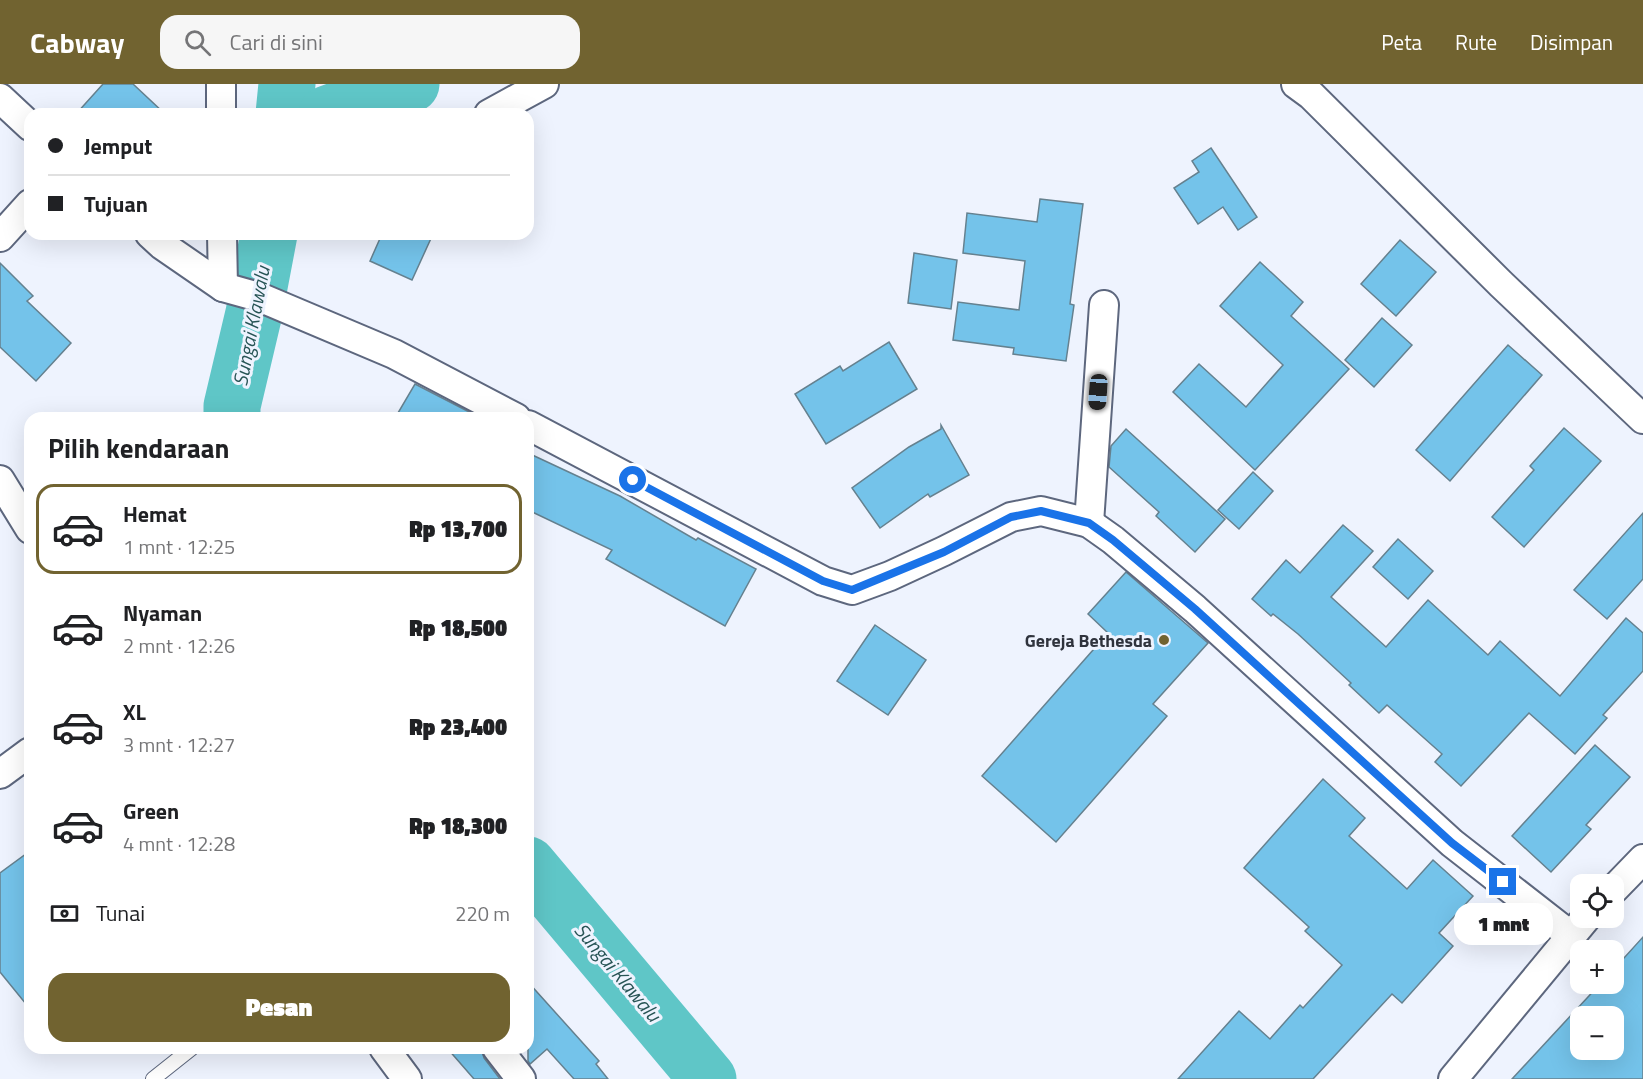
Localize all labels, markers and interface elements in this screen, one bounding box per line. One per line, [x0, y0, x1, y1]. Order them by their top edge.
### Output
search box [160, 15, 580, 69]
text: Cabway [30, 21, 124, 64]
text: Cari di sini [229, 25, 323, 59]
icon: search [181, 26, 214, 59]
text: Peta [1381, 26, 1422, 58]
text: Rute [1455, 26, 1497, 58]
text: Disimpan [1530, 26, 1613, 58]
text: Jemput [84, 129, 152, 163]
text: Tujuan [84, 187, 148, 221]
water label: Sungai Klawalu [224, 263, 278, 388]
car [1088, 373, 1108, 411]
text: Pilih kendaraan [48, 427, 230, 468]
route start [619, 466, 646, 493]
text: Hemat [123, 497, 187, 531]
icon: car [51, 502, 105, 556]
text: Rp 13,700 [409, 512, 507, 546]
text: 1 mnt · 12:25 [123, 531, 235, 562]
text: Nyaman [123, 596, 202, 630]
icon: car [51, 601, 105, 655]
text: Rp 18,500 [409, 611, 507, 645]
place label: Gereja Bethesda [1025, 627, 1152, 654]
text: 2 mnt · 12:26 [123, 630, 235, 661]
marker: Gereja Bethesda [1157, 633, 1171, 647]
text: XL [123, 695, 146, 729]
icon: car [51, 700, 105, 754]
text: Rp 23,400 [409, 710, 507, 744]
text: 3 mnt · 12:27 [123, 729, 235, 760]
text: Green [123, 794, 179, 828]
icon: car [51, 799, 105, 853]
text: Rp 18,300 [409, 809, 507, 843]
text: 4 mnt · 12:28 [123, 828, 235, 859]
route end [1489, 868, 1516, 895]
map controls [1570, 874, 1624, 1060]
button: locate [1570, 874, 1624, 928]
text: Tunai [96, 896, 145, 930]
icon: cash [48, 897, 81, 930]
text: 220 m [455, 898, 510, 929]
callout: 1 mnt [1454, 903, 1552, 945]
text: 1 mnt [1478, 908, 1529, 939]
water label: Sungai Klawalu [567, 916, 669, 1029]
button: + [1570, 940, 1624, 994]
button: Pesan [48, 973, 510, 1042]
button: − [1570, 1006, 1624, 1060]

